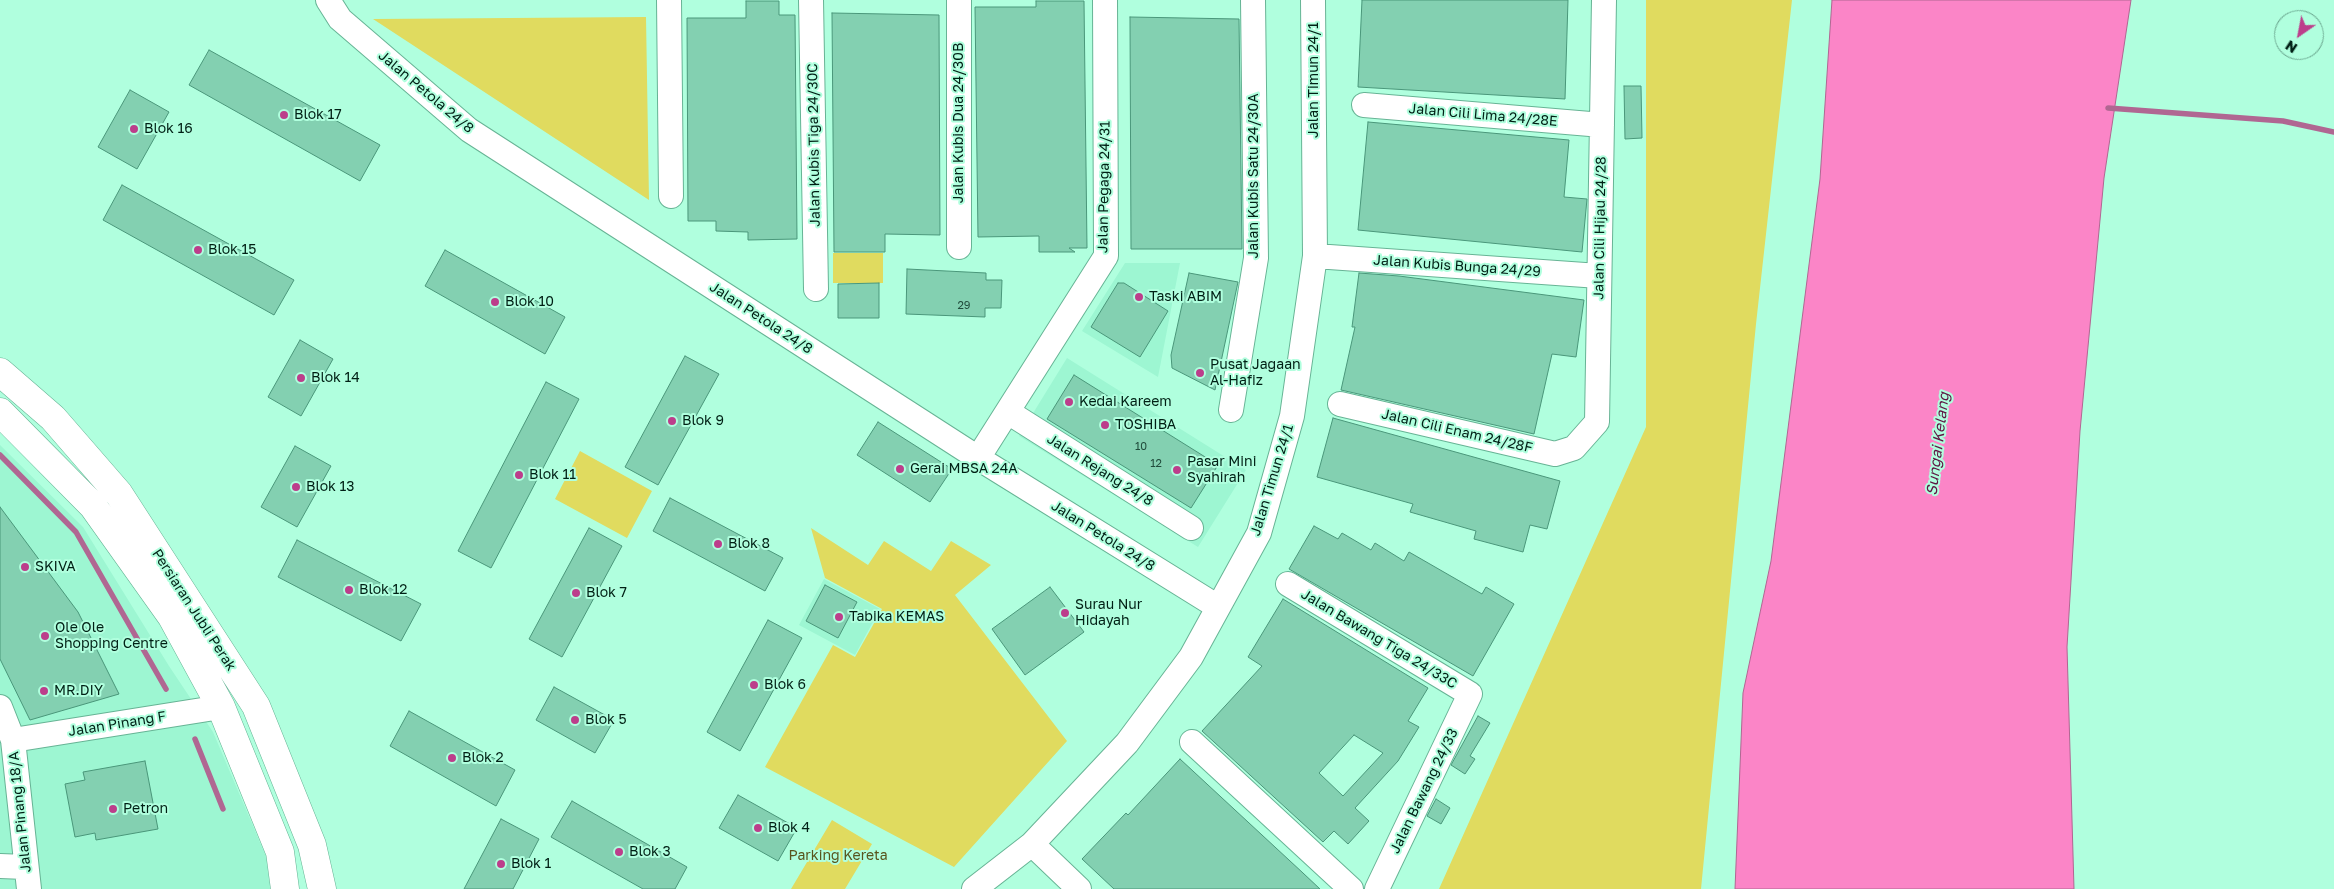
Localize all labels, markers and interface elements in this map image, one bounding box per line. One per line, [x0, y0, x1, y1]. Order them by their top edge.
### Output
north arrow [2274, 10, 2324, 60]
street label: Jalan Timun 24/1 [1306, 22, 1322, 138]
text: N [2282, 37, 2300, 57]
street label: Jalan Kubis Dua 24/30B [951, 43, 967, 203]
street label: Jalan Petola 24/8 [375, 47, 477, 137]
street label: Jalan Kubis Tiga 24/30C [804, 63, 824, 227]
street label: Jalan Kubis Satu 24/30A [1246, 93, 1262, 259]
street label: Jalan Cili Lima 24/28E [1408, 100, 1558, 130]
place label: Blok 17 [294, 107, 342, 123]
marker: Blok 17 [278, 109, 290, 121]
place label: Blok 16 [144, 121, 193, 137]
street label: Jalan Pegaga 24/31 [1094, 121, 1114, 253]
marker: Blok 16 [128, 123, 140, 135]
street label: Jalan Cili Hijau 24/28 [1590, 156, 1610, 300]
place label: Blok 15 [208, 242, 256, 258]
marker: Blok 15 [192, 244, 204, 256]
street label: Jalan Kubis Bunga 24/29 [1373, 252, 1541, 280]
street label: Jalan Petola 24/8 [706, 279, 816, 357]
place label: Taski ABIM [1149, 289, 1222, 305]
marker: Taski ABIM [1133, 291, 1145, 303]
place label: Blok 10 [505, 294, 554, 310]
marker: Blok 10 [489, 296, 501, 308]
house number: 29 [957, 299, 971, 313]
place label: Pusat Jagaan Al-Hafiz [1210, 357, 1301, 390]
marker: Pusat Jagaan Al-Hafiz [1194, 367, 1206, 379]
place label: Blok 14 [311, 370, 360, 386]
marker: Blok 14 [295, 372, 307, 384]
water label: Sungai Kelang [1923, 391, 1953, 497]
place label: Kedai Kareem [1079, 394, 1172, 410]
marker: Kedai Kareem [1063, 396, 1075, 408]
street label: Jalan Cili Enam 24/28F [1380, 405, 1534, 457]
place label: Blok 9 [682, 413, 724, 429]
marker: Blok 9 [666, 415, 678, 427]
place label: TOSHIBA [1115, 417, 1176, 433]
marker: TOSHIBA [1099, 419, 1111, 431]
street label: Jalan Timun 24/1 [1247, 422, 1297, 538]
street label: Jalan Rejang 24/8 [1044, 431, 1156, 509]
house number: 10 [1135, 440, 1147, 454]
place label: Pasar Mini Syahirah [1187, 454, 1256, 487]
house number: 12 [1150, 457, 1162, 471]
place label: Gerai MBSA 24A [910, 461, 1018, 477]
marker: Gerai MBSA 24A [894, 463, 906, 475]
marker: Pasar Mini Syahirah [1171, 464, 1183, 476]
place label: Blok 11 [529, 467, 576, 483]
marker: Blok 11 [513, 469, 525, 481]
place label: Blok 13 [306, 479, 355, 495]
marker: Blok 13 [290, 481, 302, 493]
street label: Jalan Petola 24/8 [1048, 497, 1158, 575]
place label: Blok 8 [728, 536, 770, 552]
marker: Blok 8 [712, 538, 724, 550]
street label: Persiaran Jubli Perak [148, 546, 240, 674]
place label: SKIVA [35, 559, 76, 575]
marker: SKIVA [19, 561, 31, 573]
place label: Blok 12 [359, 582, 407, 598]
marker: Blok 12 [343, 584, 355, 596]
place label: Blok 7 [586, 585, 627, 601]
street label: Jalan Bawang Tiga 24/33C [1298, 586, 1460, 692]
marker: Blok 7 [570, 587, 582, 599]
place label: Surau Nur Hidayah [1075, 597, 1142, 630]
marker: Surau Nur Hidayah [1059, 607, 1071, 619]
place label: Tabika KEMAS [849, 609, 944, 625]
marker: Tabika KEMAS [833, 611, 845, 623]
place label: Ole Ole Shopping Centre [55, 620, 168, 652]
marker: Ole Ole Shopping Centre [39, 630, 51, 642]
place label: Blok 6 [764, 677, 806, 693]
marker: Blok 6 [748, 679, 760, 691]
place label: MR.DIY [54, 683, 103, 699]
marker: MR.DIY [38, 685, 50, 697]
street label: Jalan Pinang F [67, 708, 167, 740]
place label: Blok 5 [585, 712, 627, 728]
marker: Blok 5 [569, 714, 581, 726]
street label: Jalan Bawang 24/33 [1386, 726, 1462, 856]
place label: Blok 2 [462, 750, 504, 766]
street label: Jalan Pinang 18/A [5, 751, 35, 873]
marker: Blok 2 [446, 752, 458, 764]
place label: Petron [123, 801, 168, 817]
marker: Petron [107, 803, 119, 815]
place label: Blok 4 [768, 820, 810, 836]
marker: Blok 4 [752, 822, 764, 834]
place label: Blok 3 [629, 844, 671, 860]
marker: Blok 3 [613, 846, 625, 858]
park label: Parking Kereta [788, 848, 888, 864]
place label: Blok 1 [511, 856, 551, 872]
marker: Blok 1 [495, 858, 507, 870]

